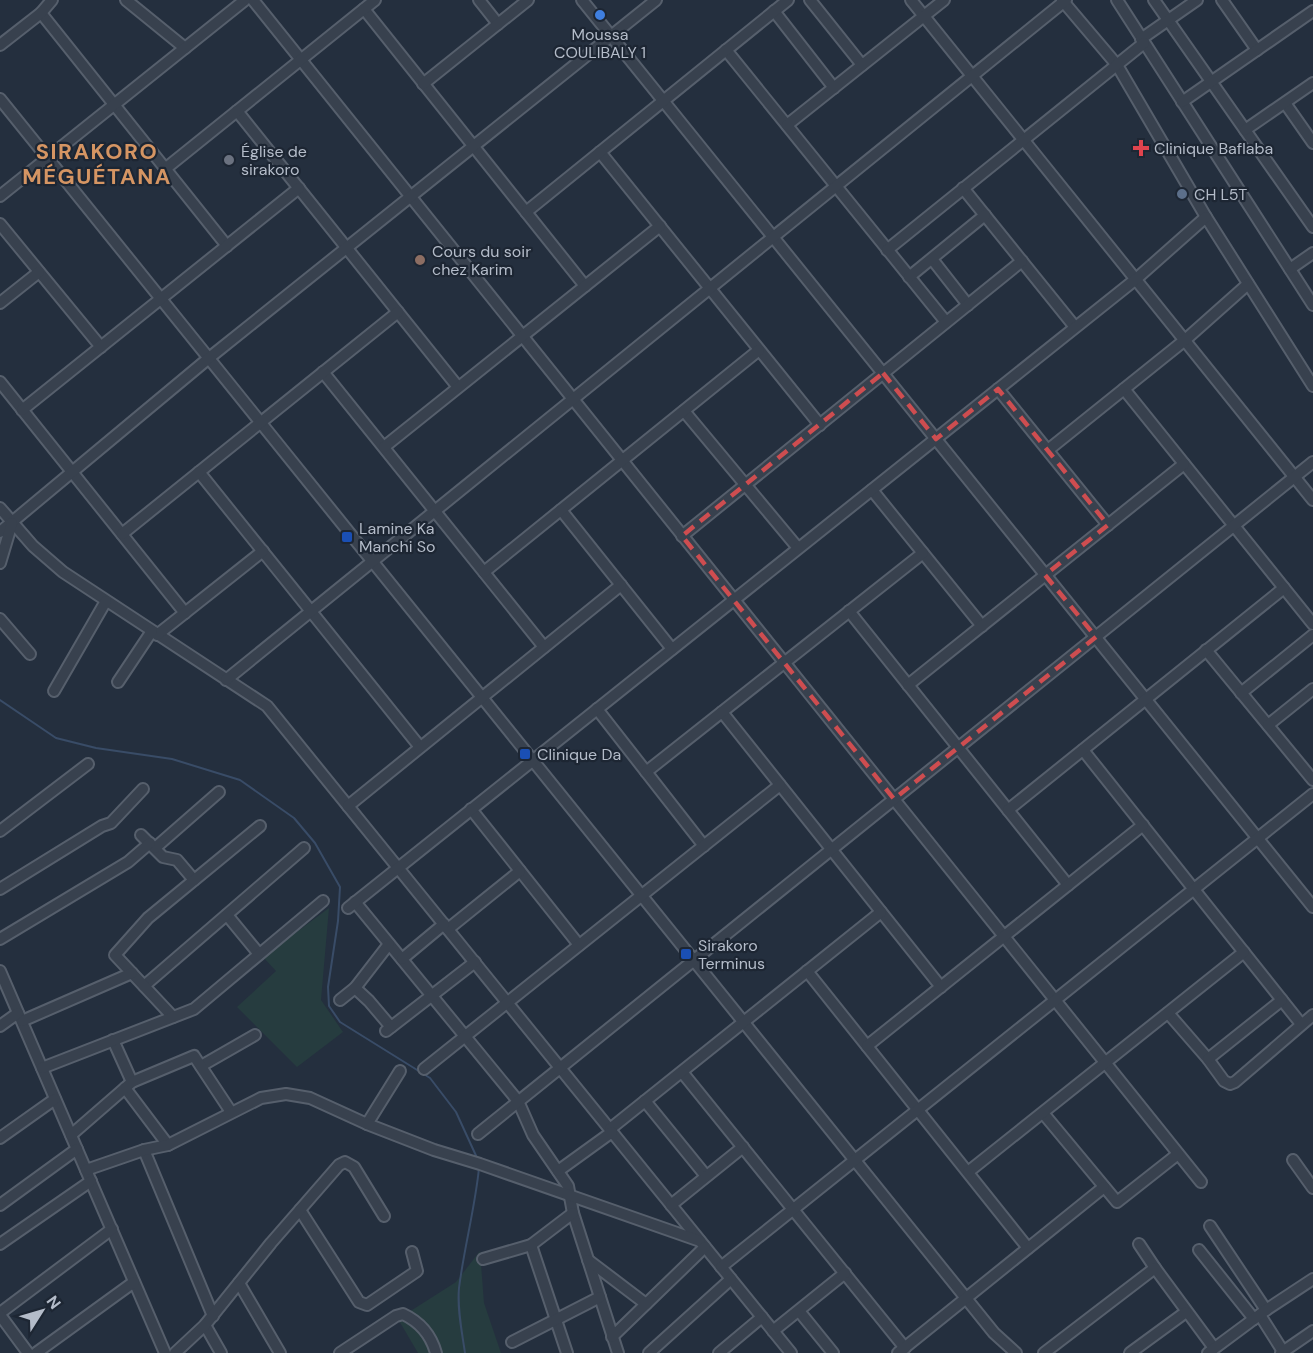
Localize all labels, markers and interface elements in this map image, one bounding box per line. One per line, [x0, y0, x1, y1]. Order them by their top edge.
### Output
marker: Moussa COULIBALY 1 [593, 8, 607, 22]
place label: Moussa COULIBALY 1 [554, 24, 646, 63]
district label: SIRAKORO MÉGUÉTANA [22, 137, 172, 191]
place label: Clinique Baflaba [1154, 138, 1273, 159]
marker: Clinique Baflaba [1132, 139, 1150, 157]
place label: Église de sirakoro [241, 141, 307, 180]
marker: Église de sirakoro [222, 153, 236, 167]
place label: CH L5T [1194, 184, 1247, 205]
marker: CH L5T [1175, 187, 1189, 201]
place label: Cours du soir chez Karim [432, 241, 531, 280]
marker: Cours du soir chez Karim [413, 253, 427, 267]
place label: Lamine Ka Manchi So [359, 518, 436, 557]
marker: Lamine Ka Manchi So [340, 530, 354, 544]
place label: Clinique Da [537, 744, 621, 765]
marker: Clinique Da [518, 747, 532, 761]
place label: Sirakoro Terminus [698, 935, 765, 974]
marker: Sirakoro Terminus [679, 947, 693, 961]
north arrow [12, 1281, 72, 1341]
text: N [42, 1291, 65, 1313]

